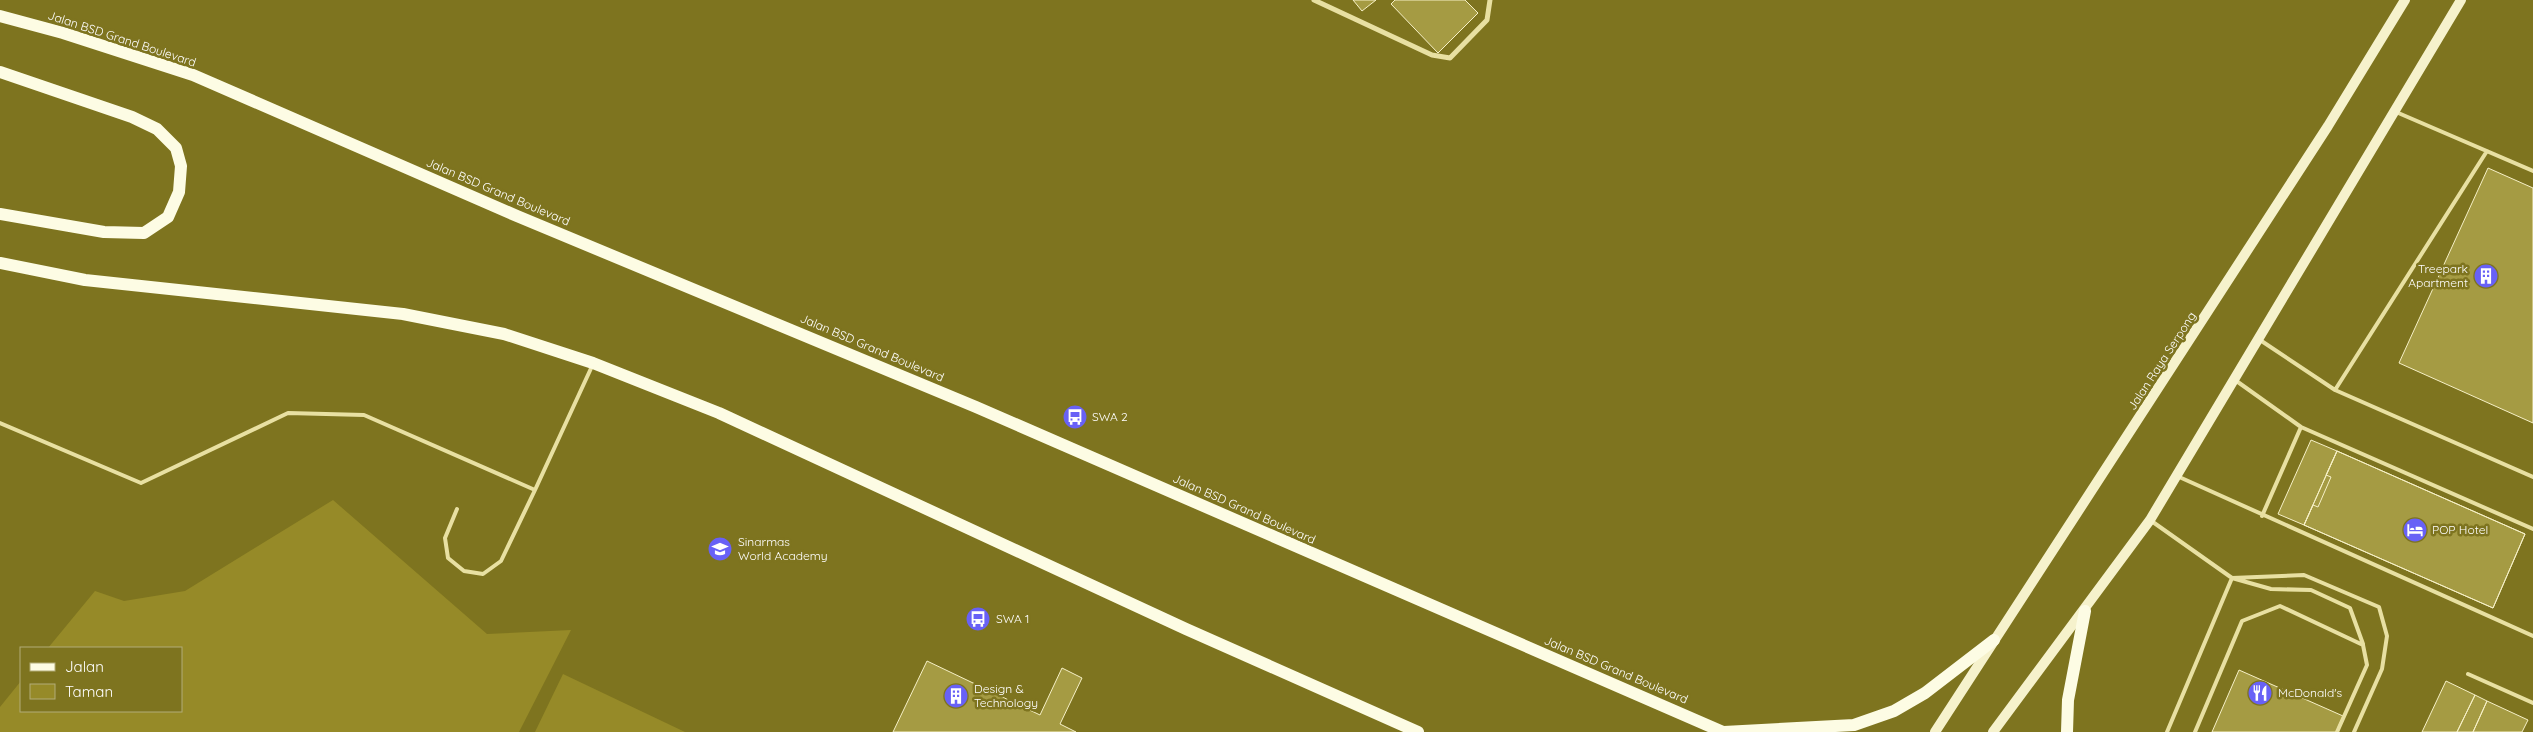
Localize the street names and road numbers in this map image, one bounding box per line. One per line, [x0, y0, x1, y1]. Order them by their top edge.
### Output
street label: Jalan BSD Grand Boulevard [46, 7, 198, 70]
street label: Jalan BSD Grand Boulevard [424, 154, 572, 229]
street label: Jalan Raya Serpong [2124, 309, 2199, 413]
street label: Jalan BSD Grand Boulevard [798, 310, 946, 385]
street label: Jalan BSD Grand Boulevard [1170, 470, 1318, 547]
street label: Jalan BSD Grand Boulevard [1542, 632, 1690, 707]

